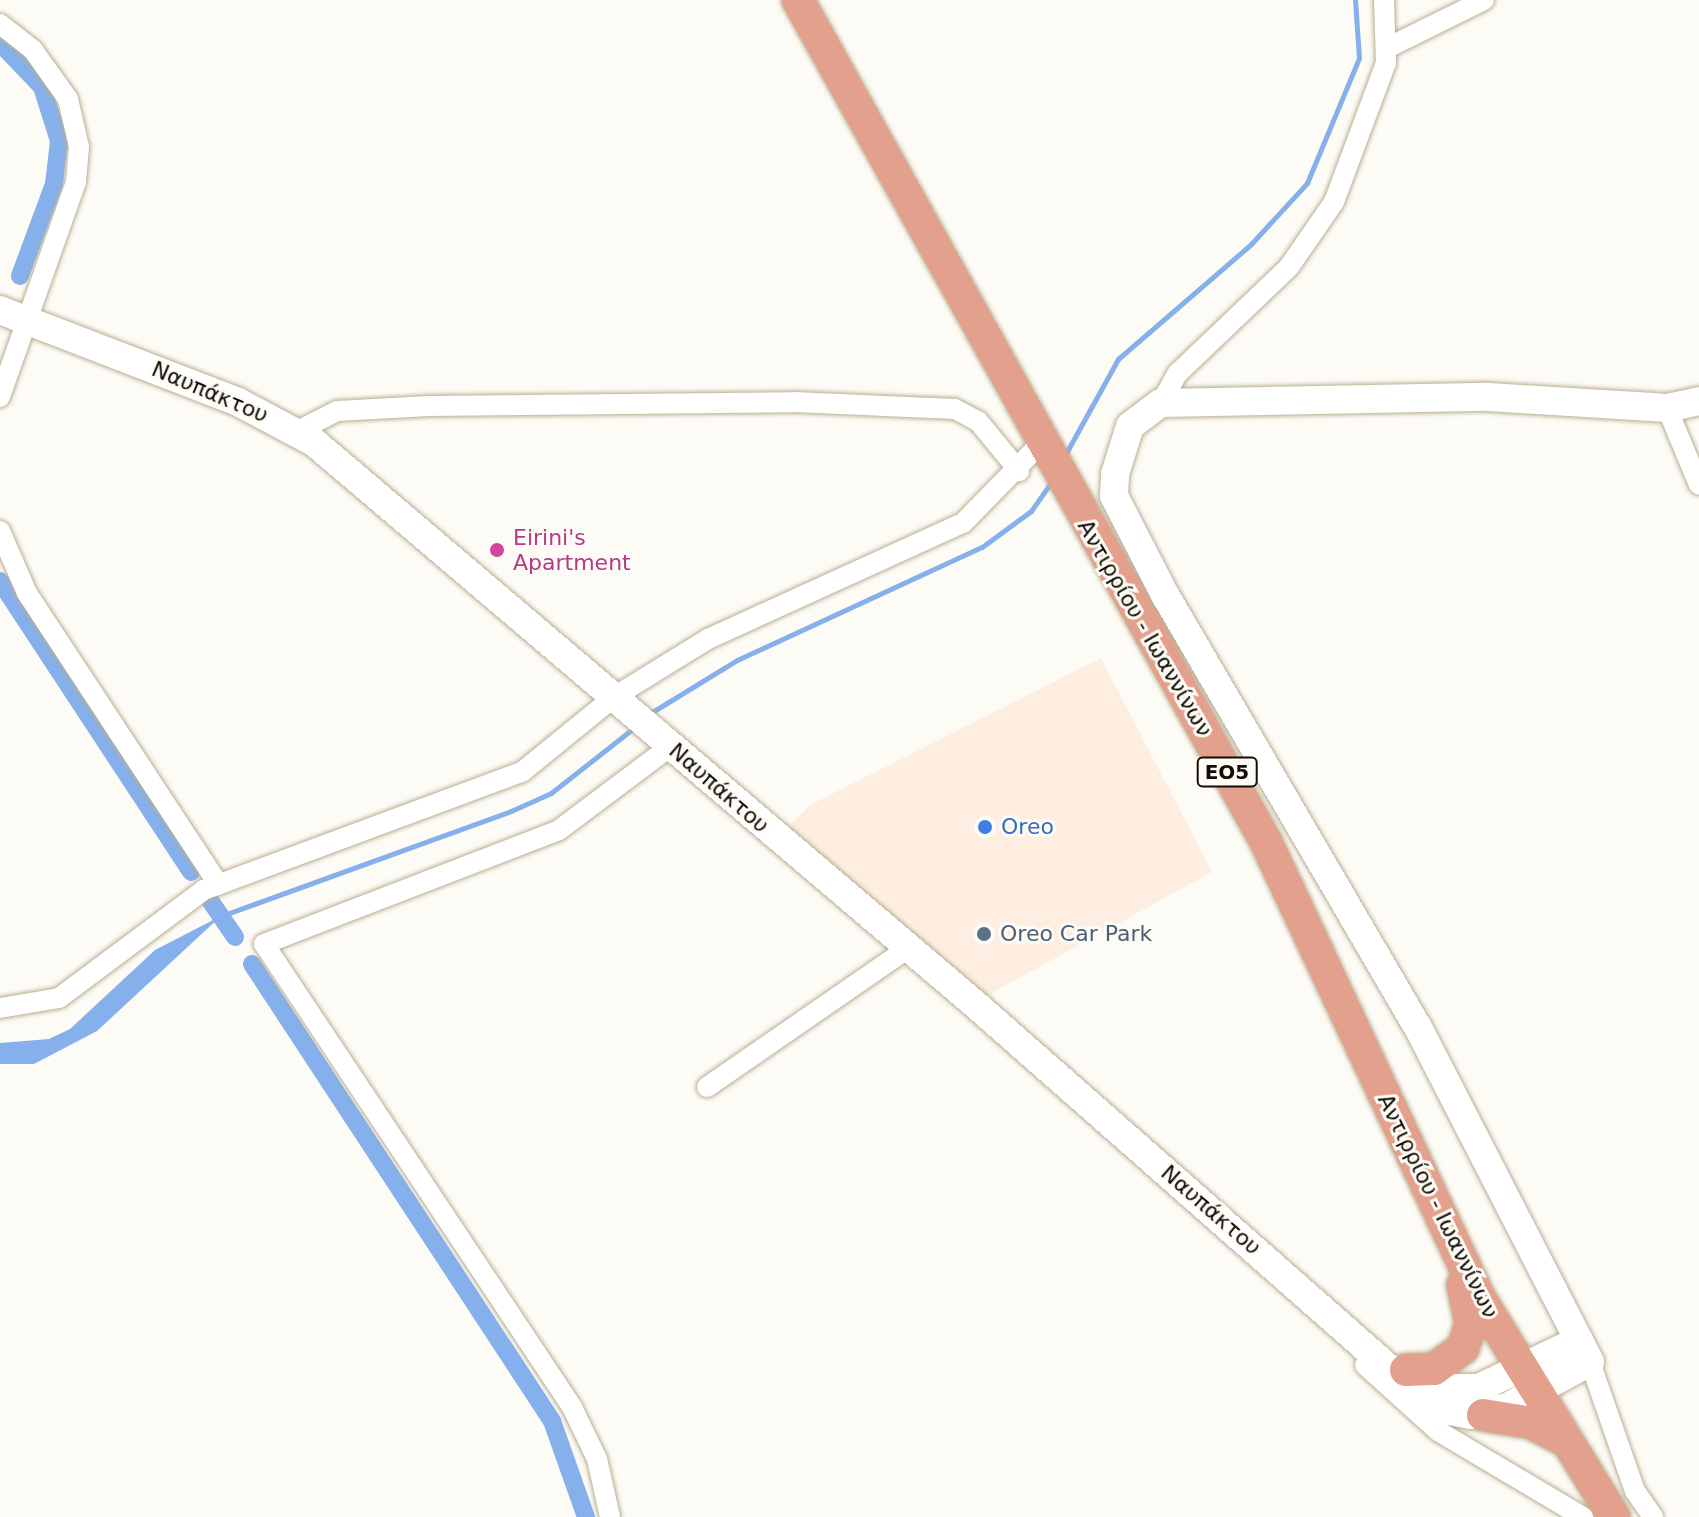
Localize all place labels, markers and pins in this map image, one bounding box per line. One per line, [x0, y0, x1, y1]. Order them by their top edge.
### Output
place label: Eirini's Apartment [513, 524, 631, 576]
marker: Eirini's Apartment [488, 541, 506, 559]
place label: Oreo [1001, 814, 1054, 840]
marker: Oreo [976, 818, 994, 836]
place label: Oreo Car Park [1000, 921, 1152, 947]
marker: Oreo Car Park [975, 925, 993, 943]

